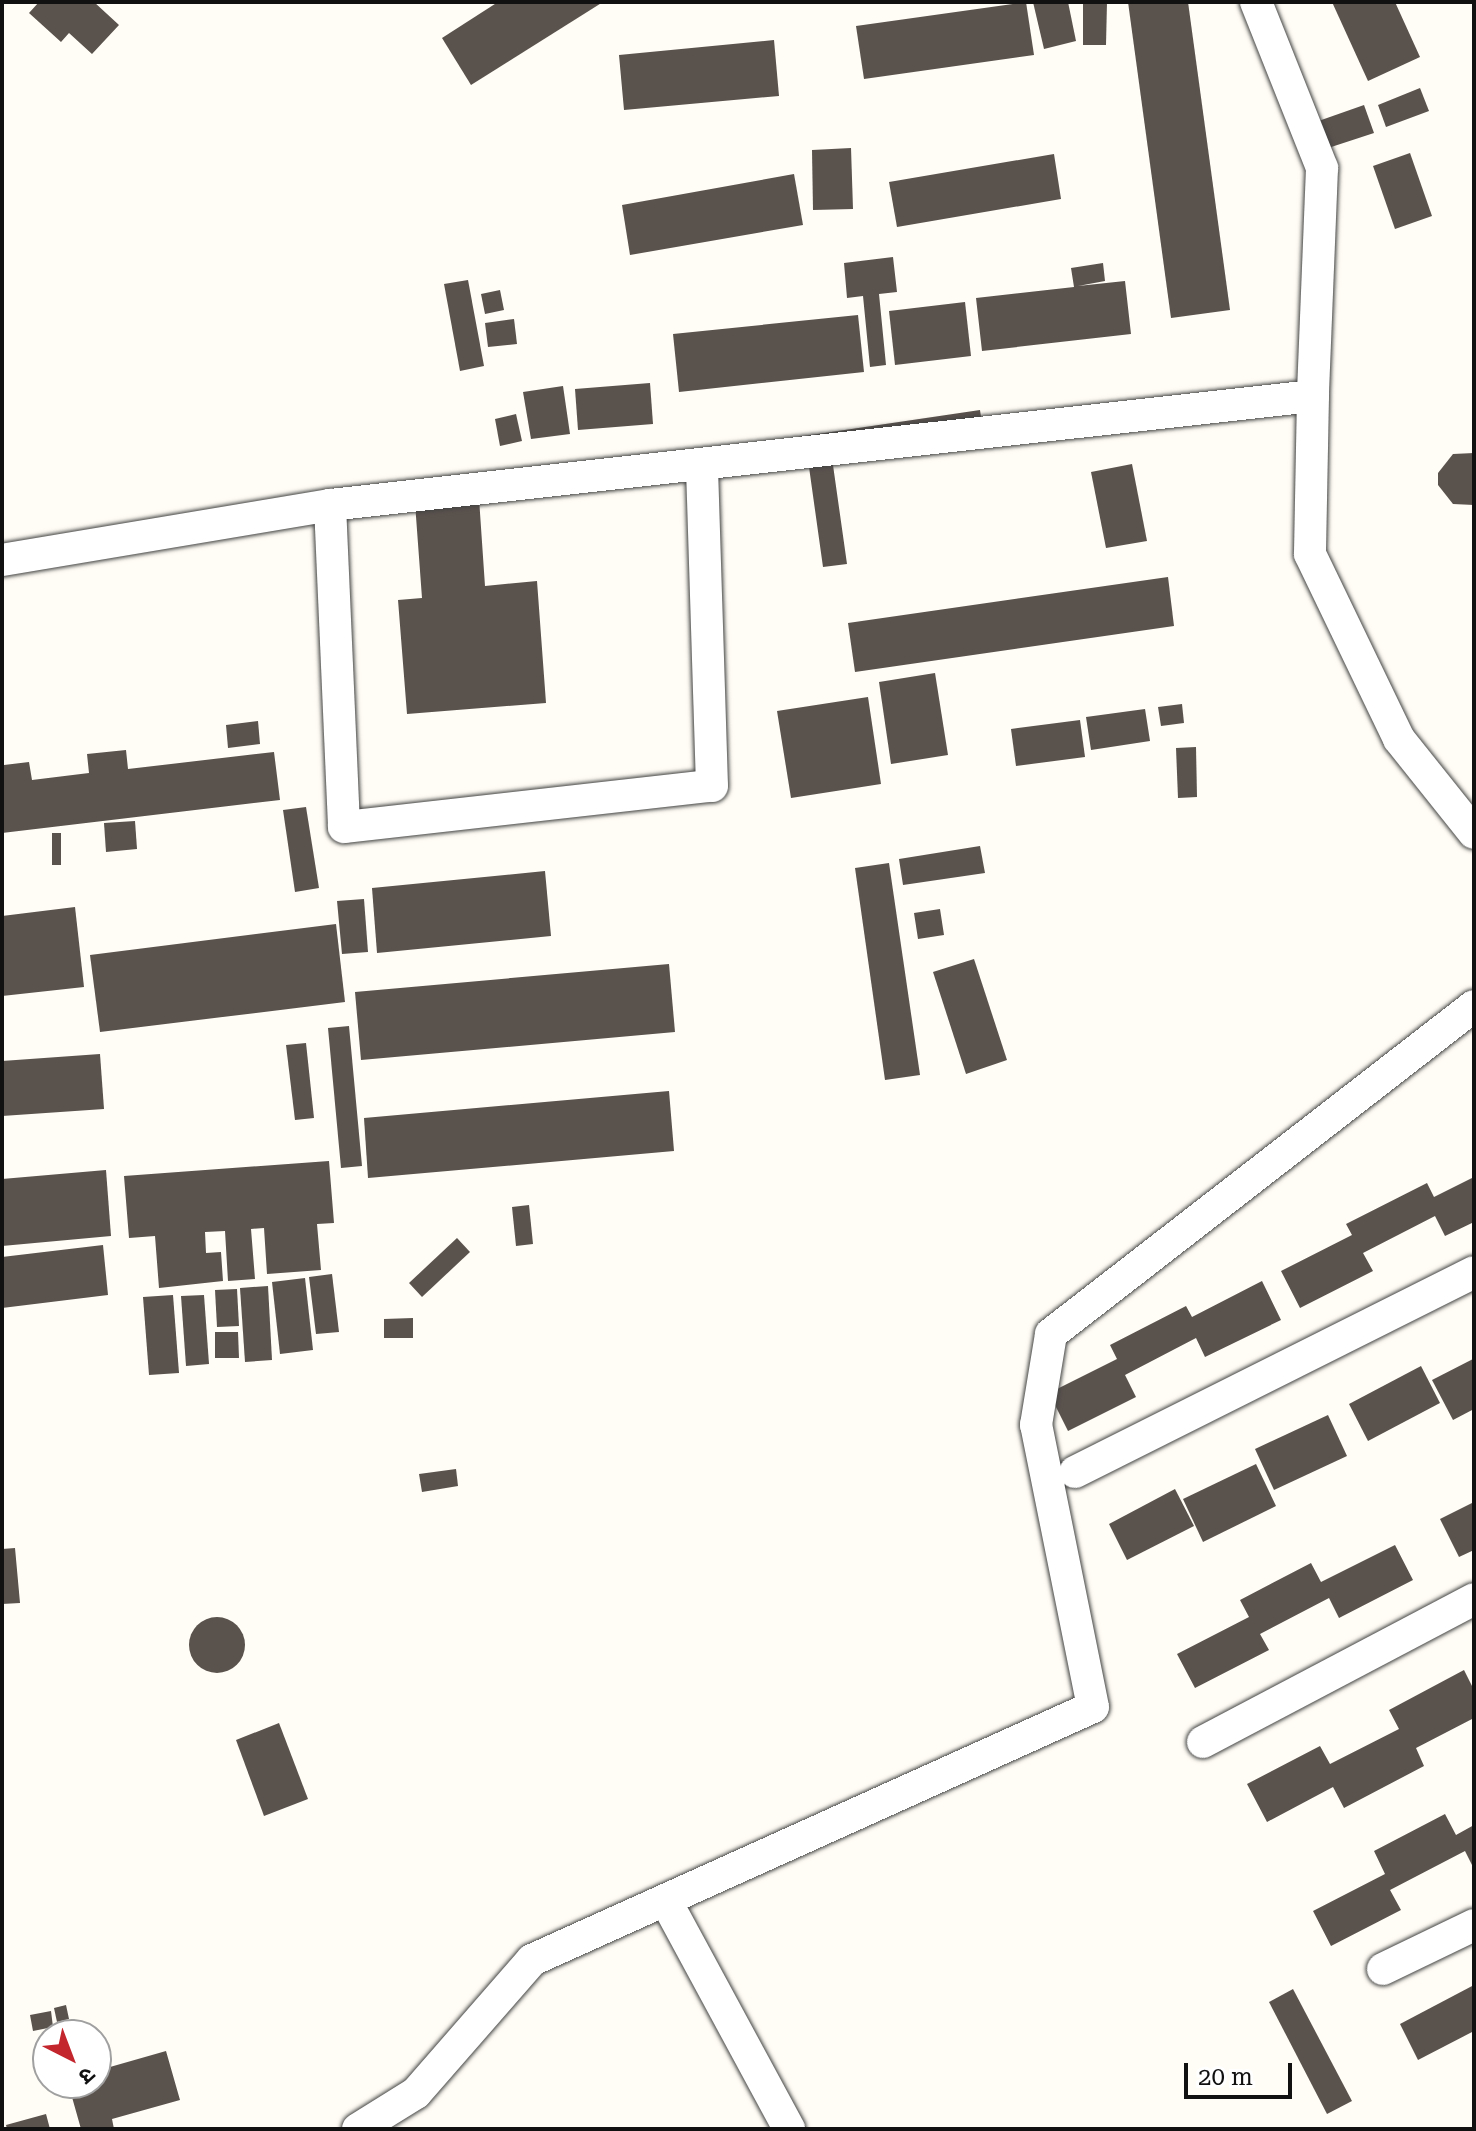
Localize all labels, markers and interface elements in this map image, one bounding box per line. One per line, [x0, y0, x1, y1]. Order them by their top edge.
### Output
north arrow [32, 2019, 112, 2099]
scale bar [1188, 2047, 1296, 2097]
text: उ [74, 2062, 100, 2089]
text: 20 m [1198, 2063, 1253, 2091]

